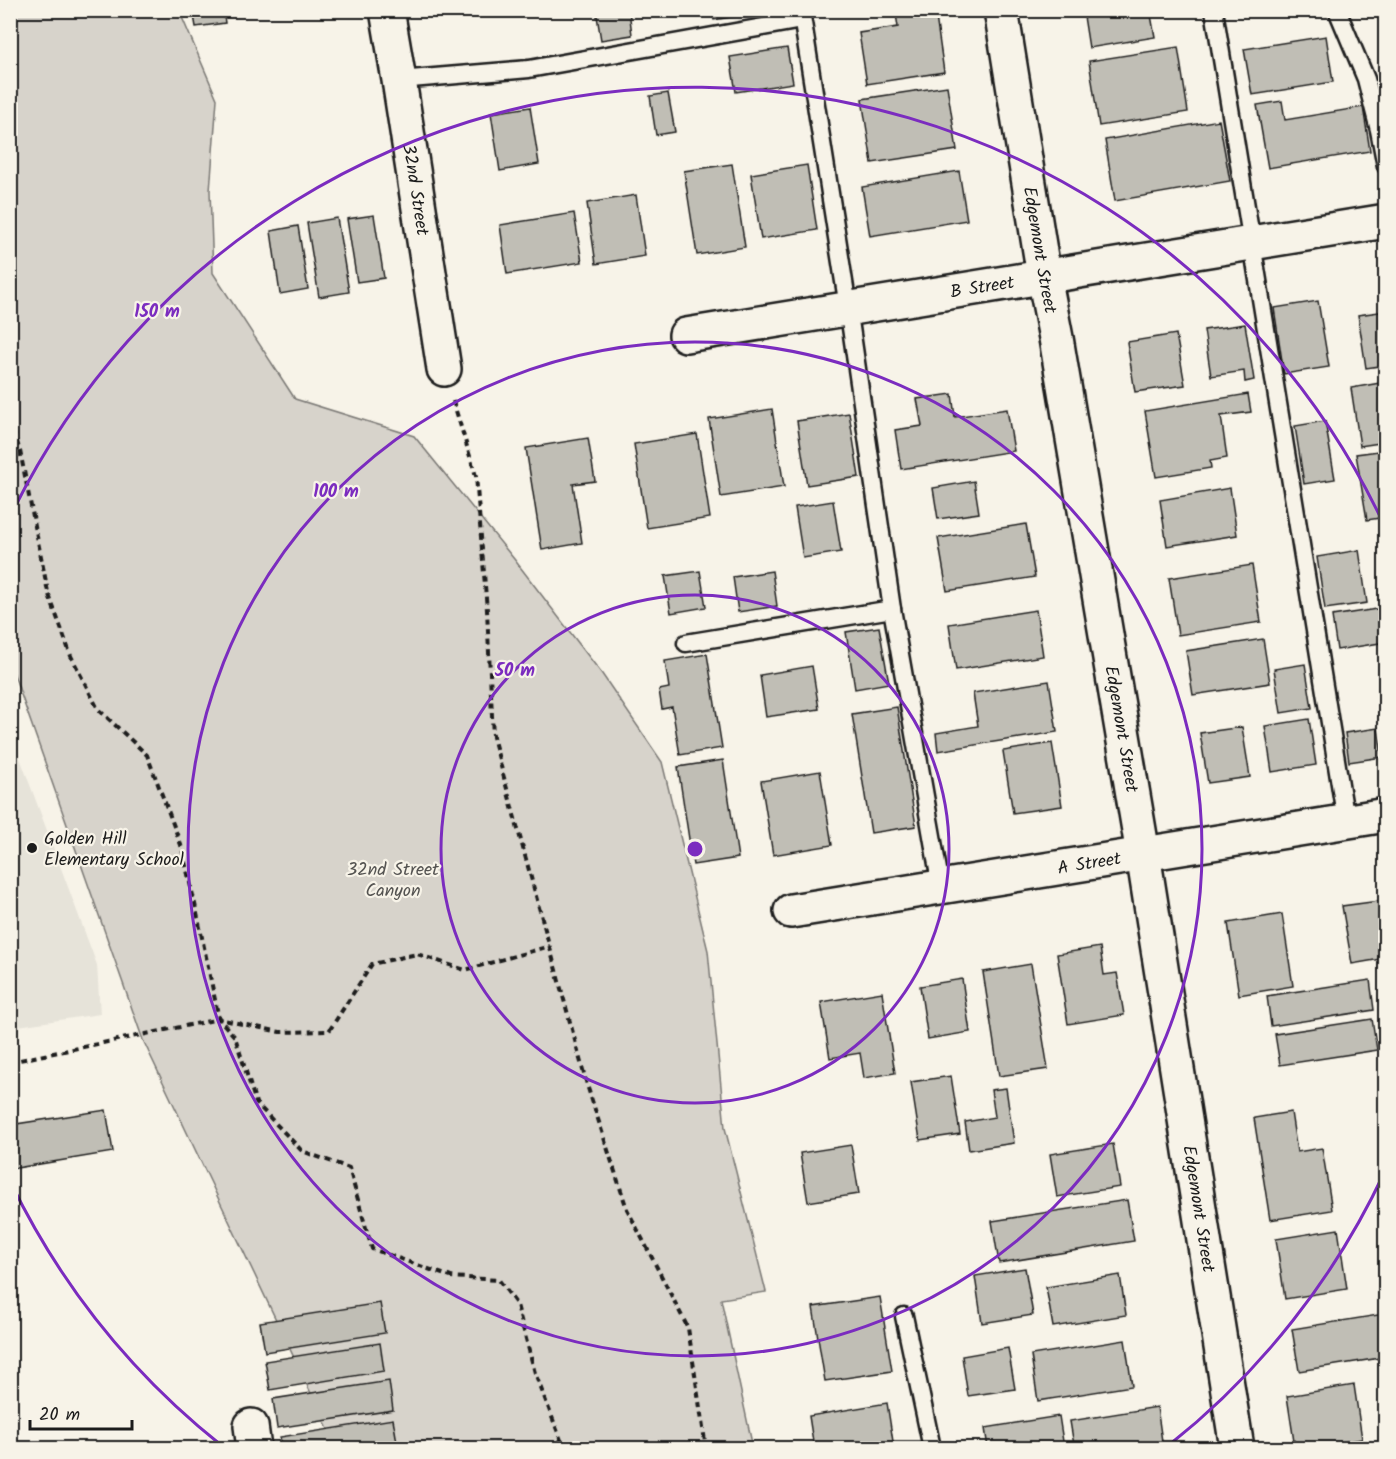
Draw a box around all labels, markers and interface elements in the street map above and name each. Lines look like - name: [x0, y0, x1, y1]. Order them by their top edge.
- street label: 32nd Street: [393, 142, 436, 239]
- street label: Edgemont Street: [1014, 185, 1064, 317]
- street label: B Street: [948, 269, 1017, 308]
- text: 150 m: [134, 298, 180, 327]
- text: 100 m: [313, 478, 359, 507]
- text: 50 m: [494, 657, 535, 686]
- street label: Edgemont Street: [1095, 664, 1146, 796]
- place label: Golden Hill Elementary School: [44, 825, 185, 875]
- centre of rings: [685, 839, 705, 859]
- marker: Golden Hill Elementary School: [25, 841, 39, 855]
- street label: A Street: [1056, 845, 1124, 884]
- park label: 32nd Street Canyon: [347, 856, 440, 906]
- street label: Edgemont Street: [1173, 1143, 1222, 1276]
- scale bar: [30, 1393, 132, 1431]
- text: 20 m: [39, 1401, 80, 1430]

